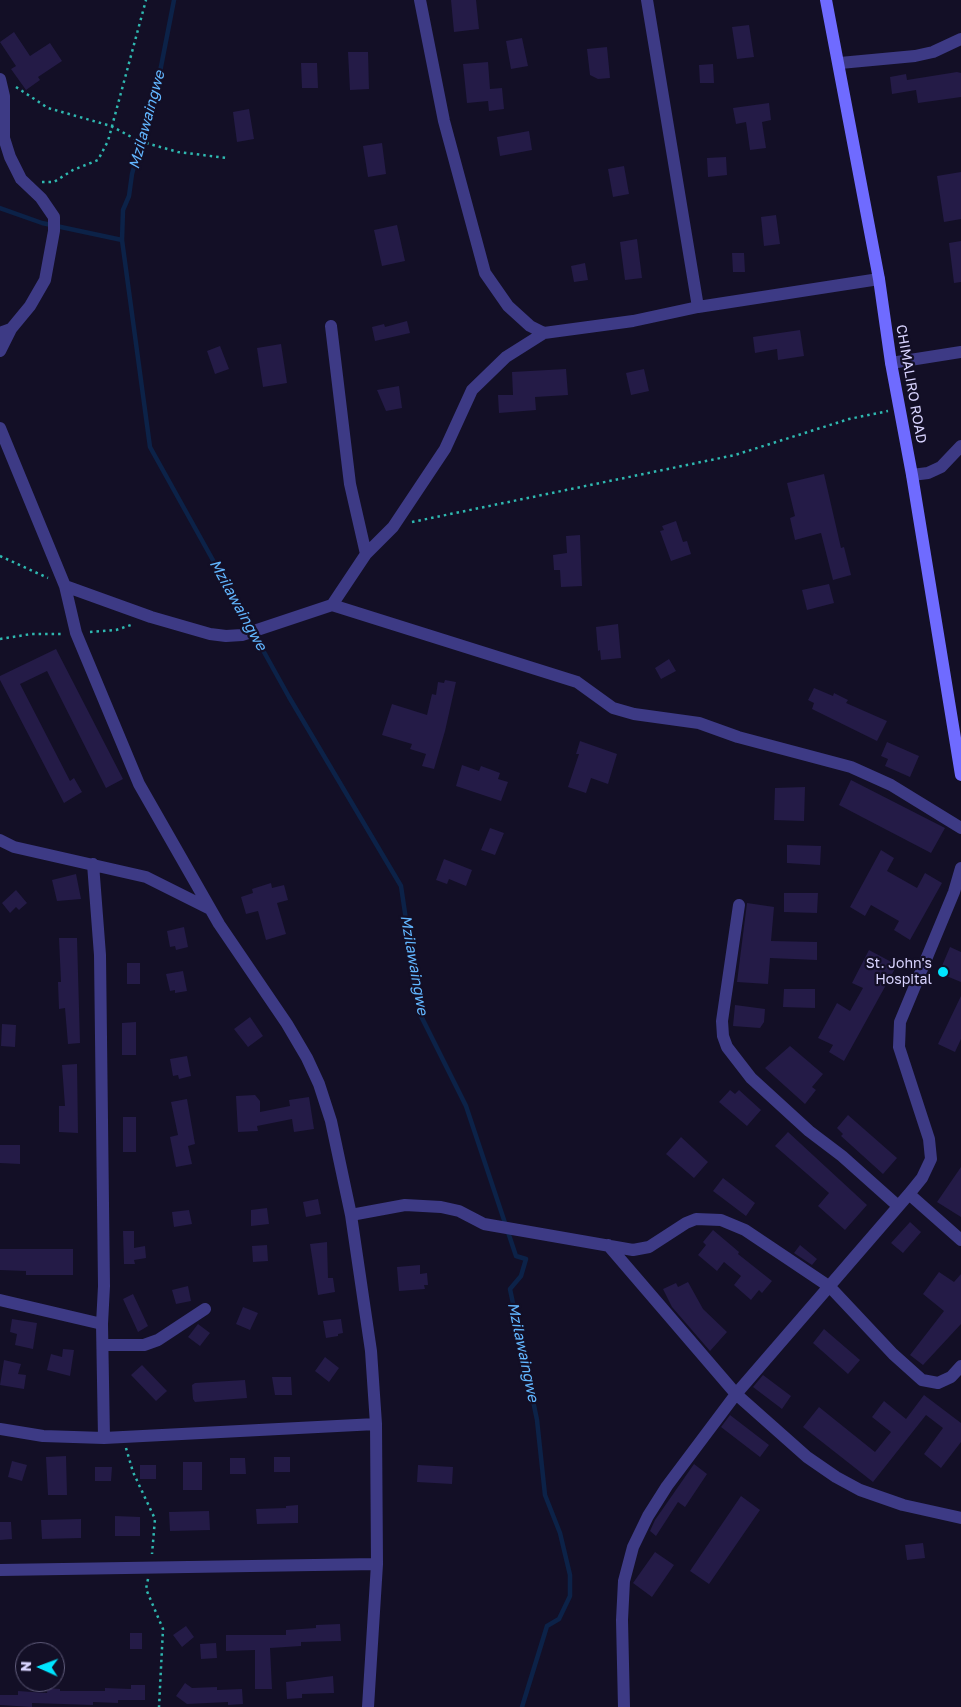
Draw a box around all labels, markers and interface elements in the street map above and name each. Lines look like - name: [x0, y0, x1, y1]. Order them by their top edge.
- water label: Mzilawaingwe: [125, 69, 169, 171]
- street label: CHIMALIRO ROAD: [892, 323, 930, 445]
- water label: Mzilawaingwe: [206, 556, 270, 654]
- water label: Mzilawaingwe: [396, 914, 432, 1016]
- place label: St. John's Hospital: [866, 956, 932, 989]
- marker: St. John's Hospital: [936, 965, 950, 979]
- water label: Mzilawaingwe: [504, 1301, 542, 1403]
- north arrow: [15, 1642, 65, 1692]
- text: N: [17, 1661, 34, 1672]

